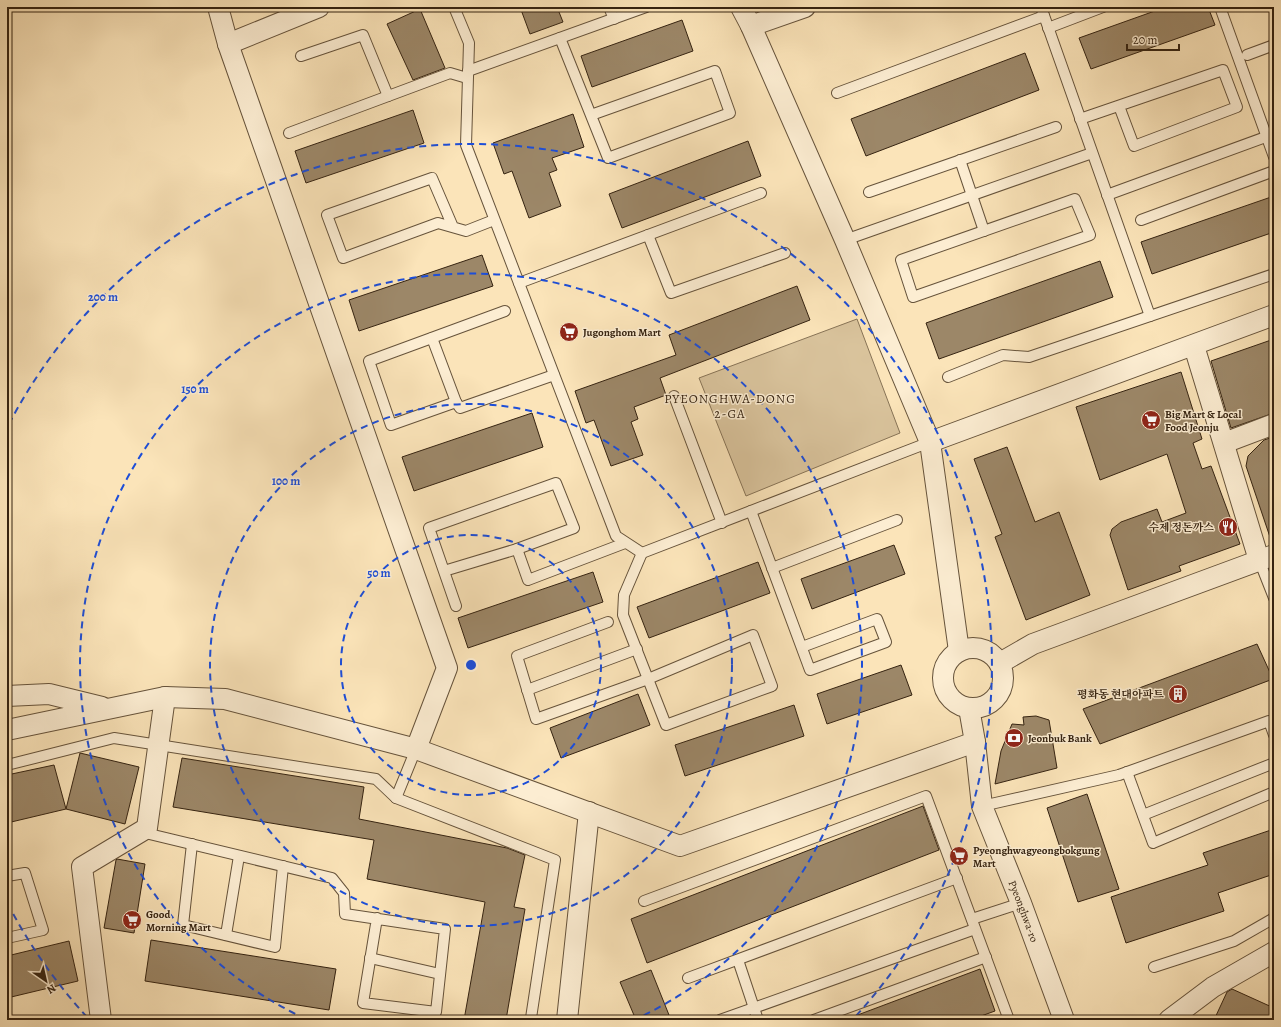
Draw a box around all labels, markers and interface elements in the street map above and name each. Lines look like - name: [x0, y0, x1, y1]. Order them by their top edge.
- scale bar: [1127, 26, 1179, 52]
- text: 20 m: [1133, 32, 1157, 48]
- text: 200 m: [88, 289, 118, 305]
- supermarket icon: Jugonghom Mart: [558, 321, 580, 343]
- place label: Jugonghom Mart: [583, 325, 661, 340]
- text: 150 m: [181, 381, 209, 397]
- district label: PYEONGHWA-DONG 2-GA: [664, 390, 796, 422]
- place label: Big Mart & Local Food Jeonju: [1165, 407, 1241, 435]
- supermarket icon: Big Mart & Local Food Jeonju: [1140, 409, 1162, 431]
- text: 100 m: [272, 473, 300, 489]
- restaurant icon: 수제 정돈까스: [1217, 516, 1239, 538]
- place label: 수제 정돈까스: [1148, 520, 1214, 535]
- text: 50 m: [367, 565, 391, 581]
- centre of rings: [464, 658, 478, 672]
- building icon: 평화동 현대아파트: [1167, 683, 1189, 705]
- place label: 평화동 현대아파트: [1077, 687, 1164, 702]
- bank icon: Jeonbuk Bank: [1003, 727, 1025, 749]
- place label: Jeonbuk Bank: [1028, 731, 1092, 746]
- place label: Pyeonghwagyeongbokgung Mart: [973, 843, 1100, 871]
- supermarket icon: Pyeonghwagyeongbokgung Mart: [948, 845, 970, 867]
- street label: Pyeonghwa-ro: [1005, 878, 1042, 945]
- place label: Good Morning Mart: [146, 907, 211, 935]
- supermarket icon: Good Morning Mart: [121, 909, 143, 931]
- north arrow: [26, 961, 66, 1001]
- text: N: [44, 980, 59, 997]

